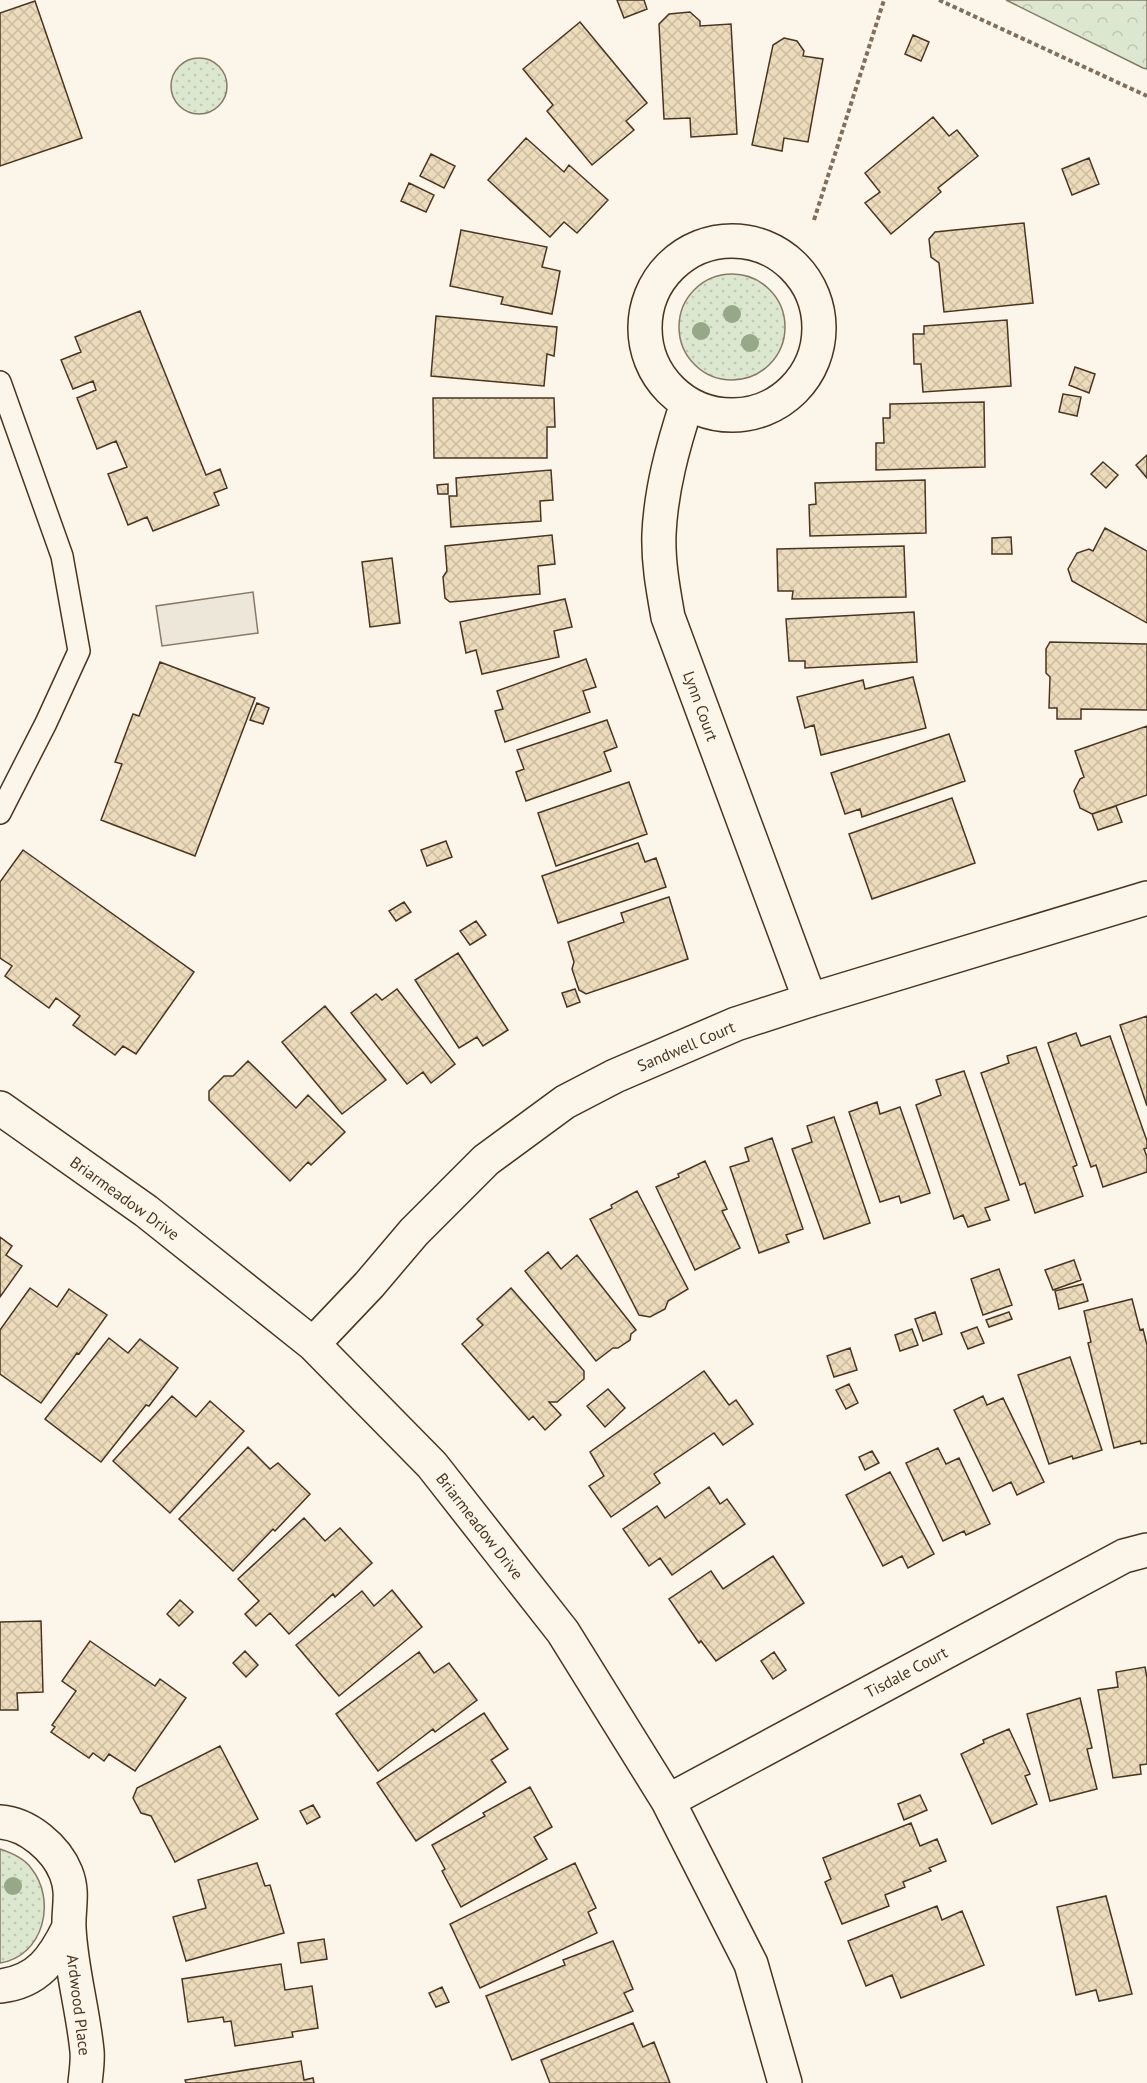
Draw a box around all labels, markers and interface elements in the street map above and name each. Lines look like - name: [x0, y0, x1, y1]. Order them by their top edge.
- street label: Lynn Court: [679, 668, 723, 744]
- street label: Sandwell Court: [634, 1016, 738, 1076]
- street label: Briarmeadow Drive: [67, 1152, 183, 1244]
- street label: Briarmeadow Drive: [432, 1469, 528, 1583]
- street label: Tisdale Court: [861, 1642, 951, 1702]
- street label: Ardwood Place: [63, 1953, 95, 2057]

